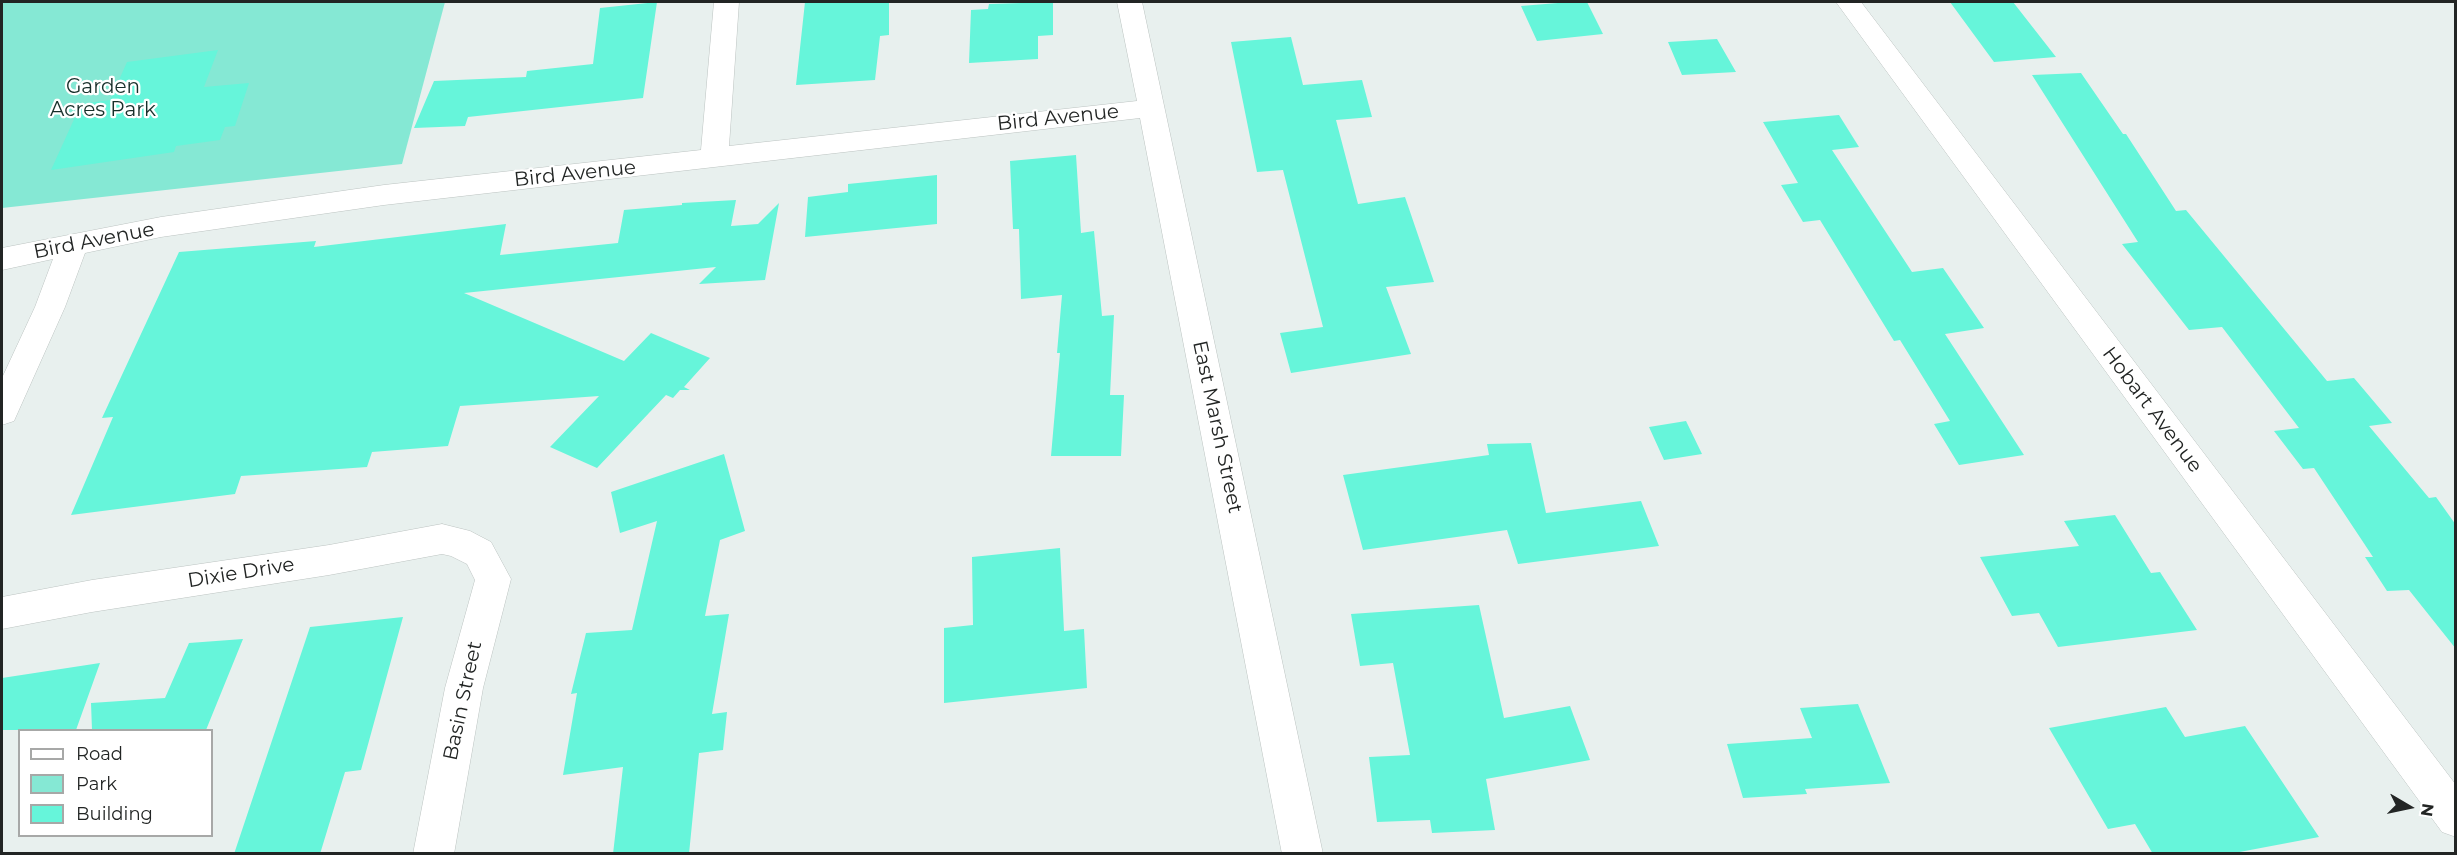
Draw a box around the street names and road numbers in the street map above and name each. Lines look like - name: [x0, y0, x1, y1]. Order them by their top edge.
- street label: Bird Avenue: [996, 100, 1120, 136]
- street label: Bird Avenue: [513, 156, 637, 192]
- street label: Bird Avenue: [32, 218, 156, 264]
- street label: East Marsh Street: [1187, 338, 1247, 516]
- street label: Hobart Avenue: [2097, 342, 2207, 478]
- street label: Dixie Drive: [186, 553, 296, 593]
- street label: Basin Street: [439, 639, 487, 763]

